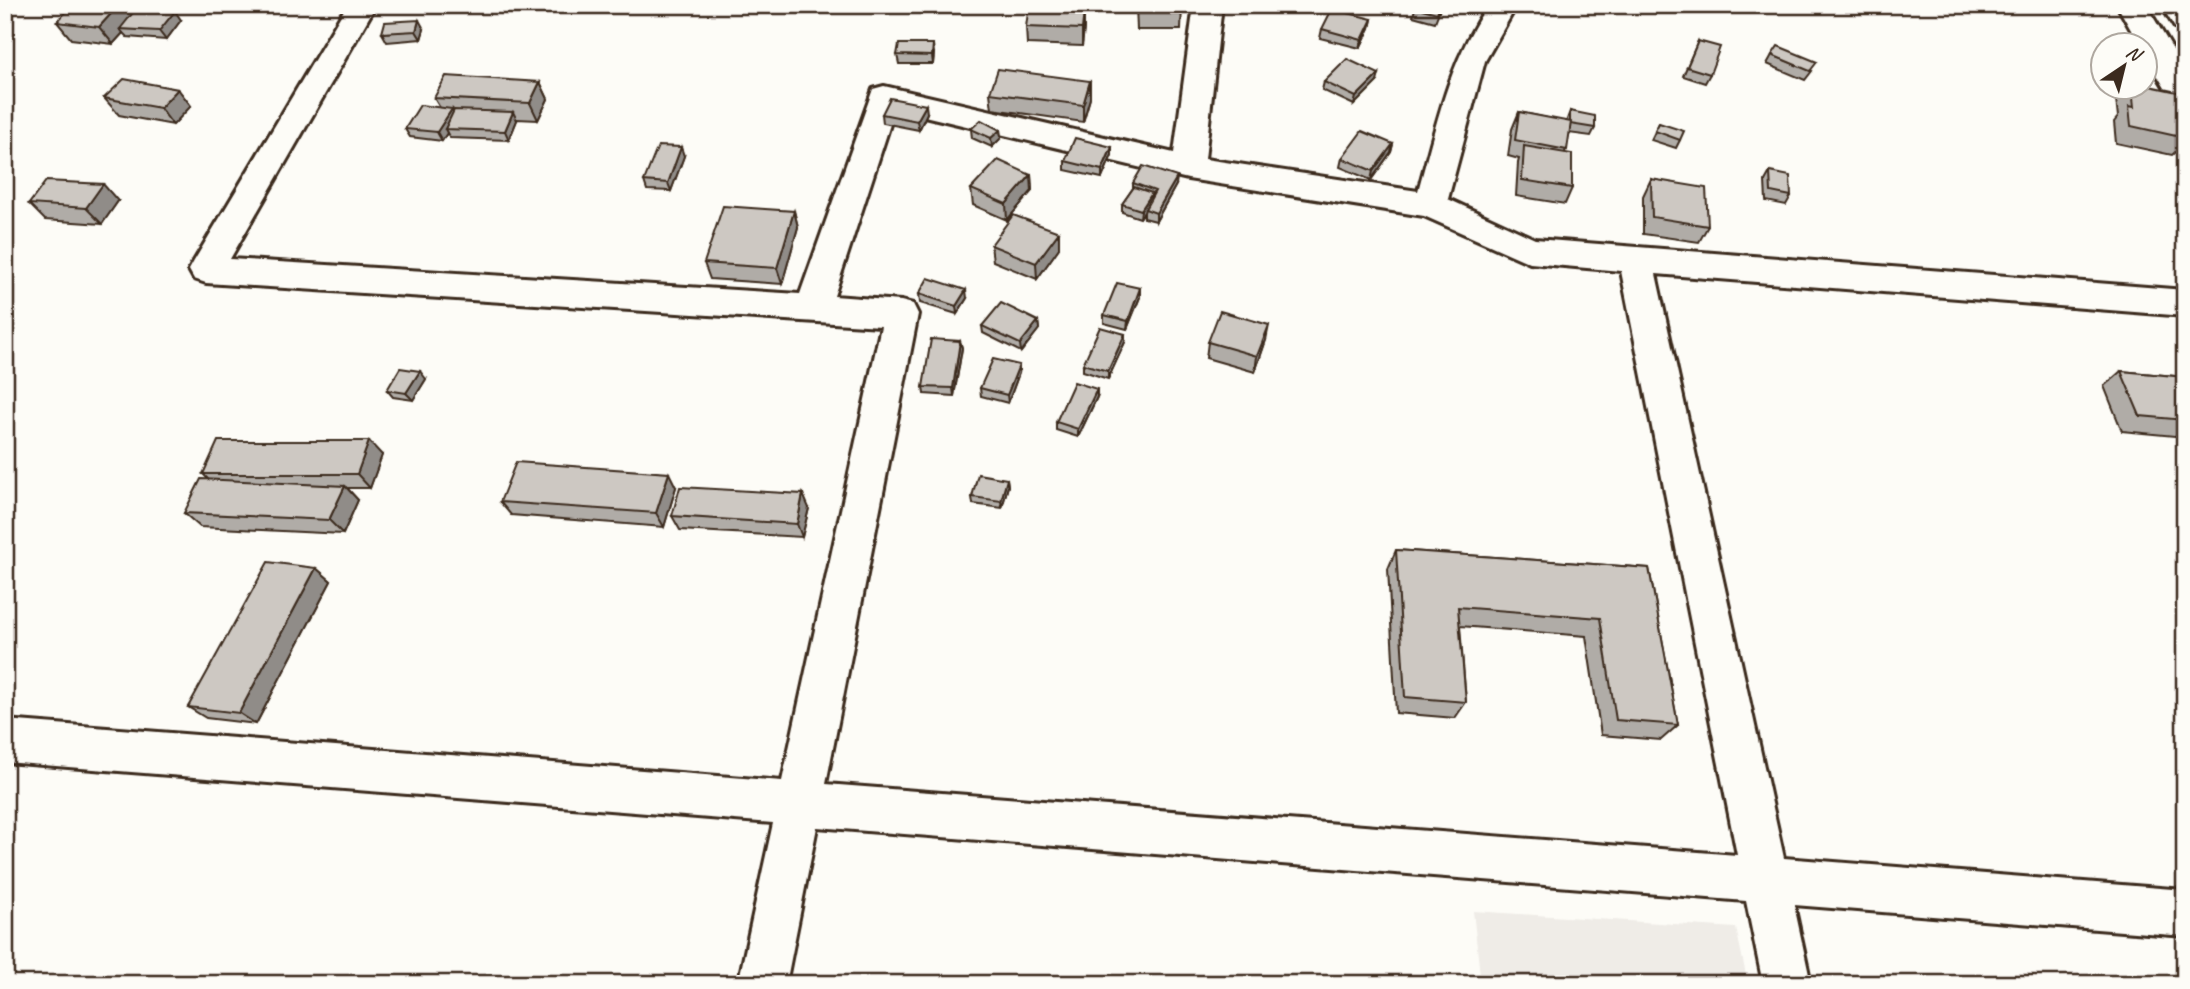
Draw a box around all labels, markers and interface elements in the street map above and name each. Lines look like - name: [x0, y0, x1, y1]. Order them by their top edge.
- north arrow: [2088, 32, 2158, 102]
- text: N: [2121, 40, 2148, 68]

